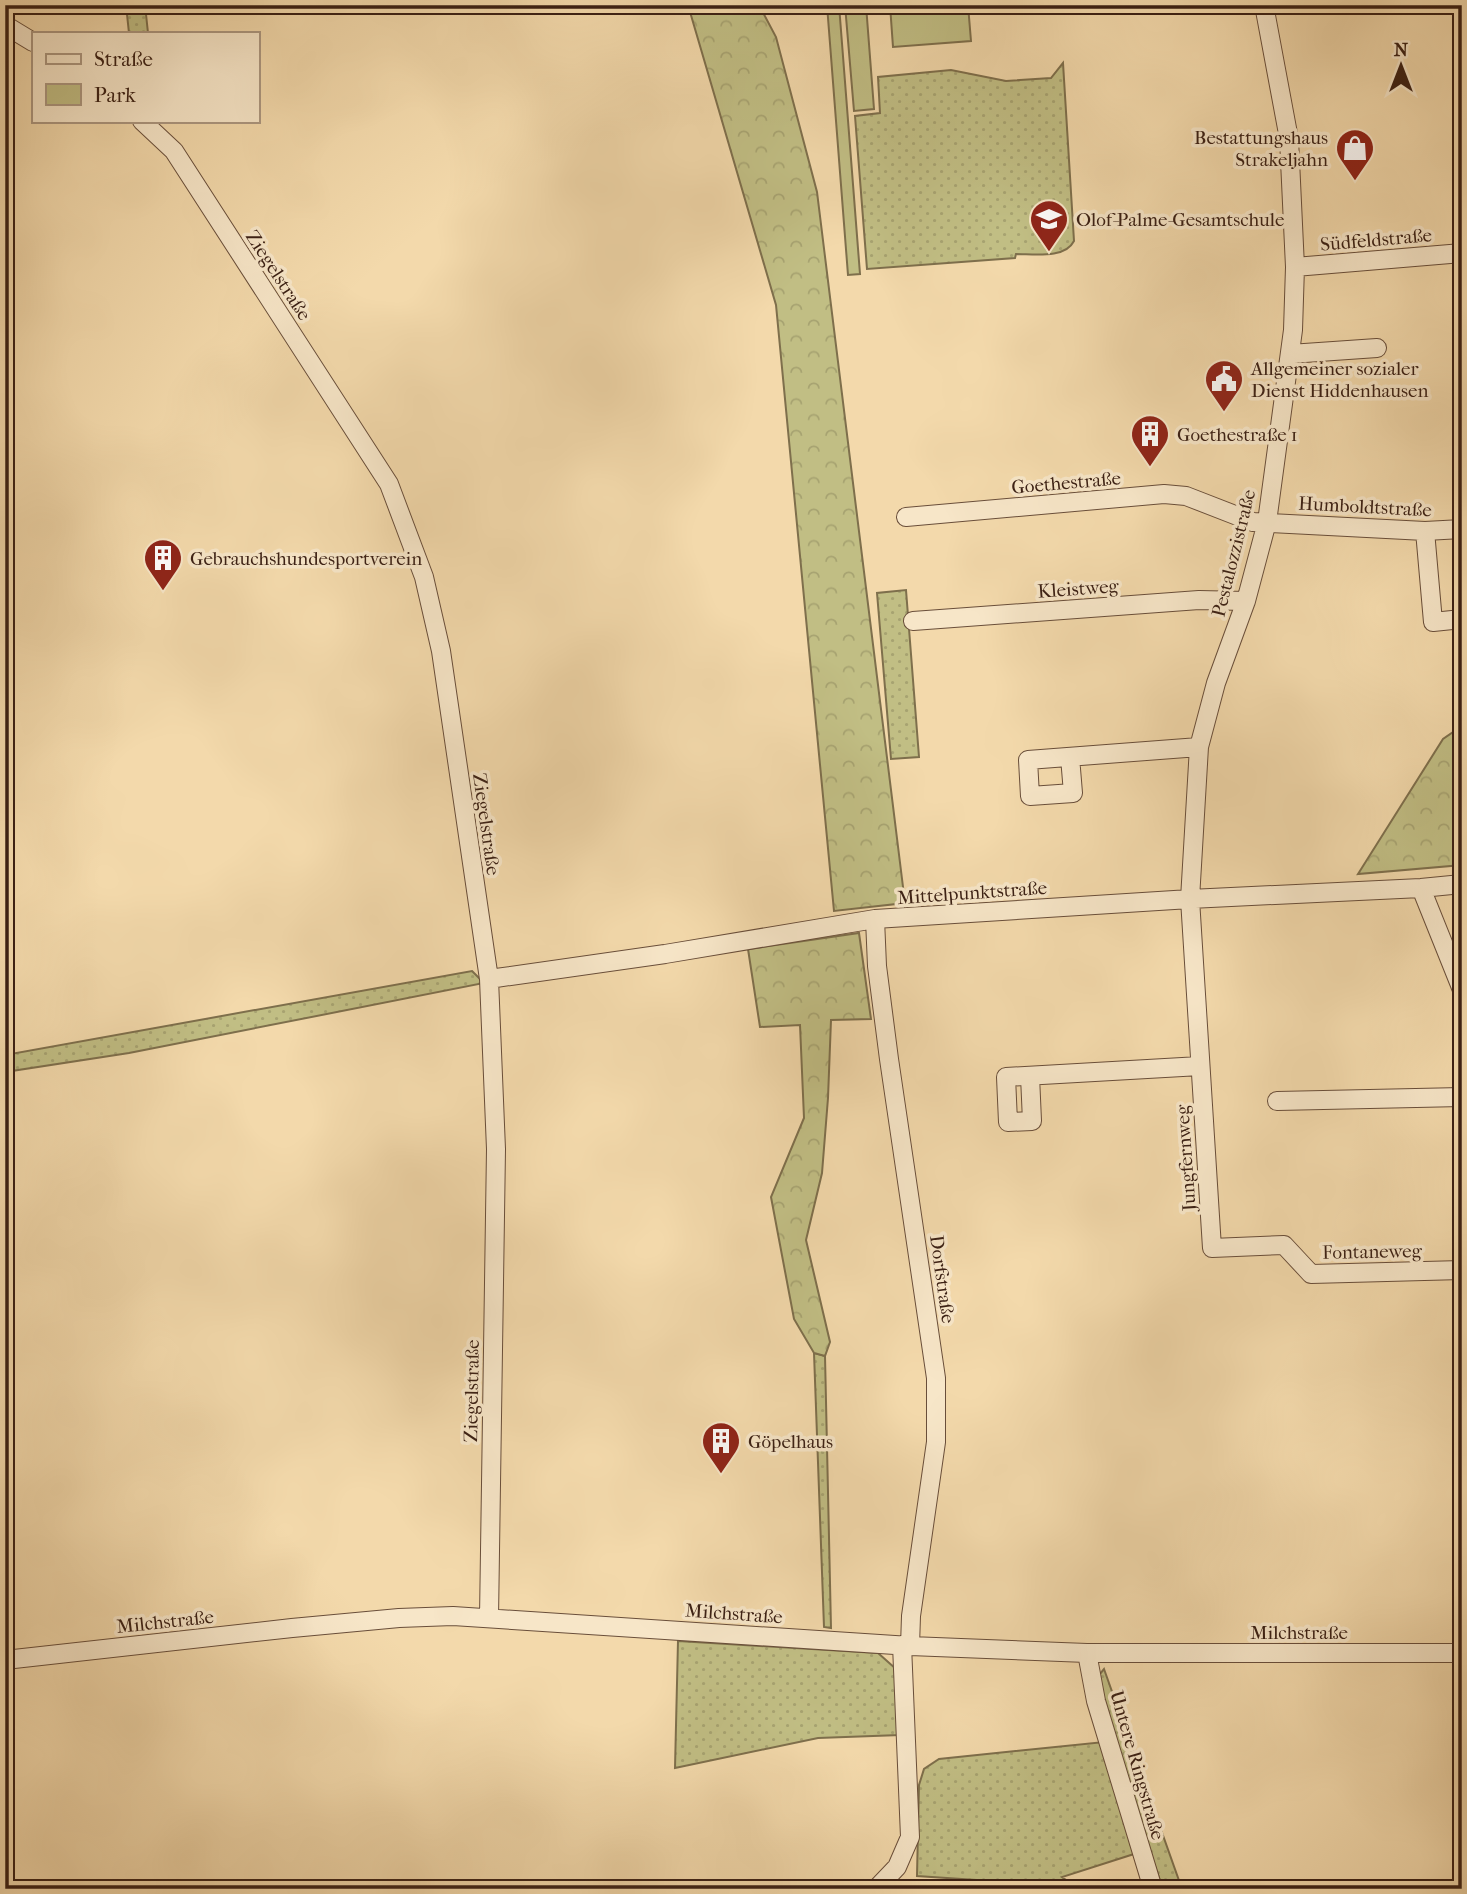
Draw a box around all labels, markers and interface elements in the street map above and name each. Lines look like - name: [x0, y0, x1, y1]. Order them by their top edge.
- legend: [32, 32, 259, 122]
- north arrow: [1366, 32, 1436, 102]
- text: N: [1394, 39, 1409, 61]
- text: Straße: [94, 47, 153, 71]
- text: Park: [94, 83, 136, 107]
- place label: Bestattungshaus Strakeljahn: [1194, 127, 1328, 171]
- shop icon: Bestattungshaus Strakeljahn: [1334, 127, 1376, 182]
- school or university icon: Olof-Palme-Gesamtschule: [1028, 198, 1070, 253]
- place label: Olof-Palme-Gesamtschule: [1076, 209, 1284, 231]
- street label: Südfeldstraße: [1319, 224, 1433, 256]
- street label: Ziegelstraße: [241, 226, 315, 325]
- public building icon: Allgemeiner sozialer Dienst Hiddenhausen: [1203, 358, 1245, 413]
- place label: Allgemeiner sozialer Dienst Hiddenhausen: [1250, 358, 1429, 402]
- building icon: Goethestraße 1: [1129, 413, 1171, 468]
- place label: Goethestraße 1: [1177, 424, 1298, 446]
- street label: Goethestraße: [1010, 467, 1122, 499]
- street label: Pestalozzistraße: [1207, 487, 1260, 619]
- street label: Humboldtstraße: [1298, 493, 1432, 521]
- building icon: Gebrauchshundesportverein: [142, 537, 184, 592]
- place label: Gebrauchshundesportverein: [190, 548, 422, 570]
- street label: Kleistweg: [1037, 575, 1120, 603]
- street label: Ziegelstraße: [468, 772, 504, 877]
- street label: Mittelpunktstraße: [896, 877, 1048, 909]
- street label: Jungfernweg: [1171, 1103, 1201, 1214]
- street label: Dorfstraße: [925, 1234, 959, 1325]
- street label: Fontaneweg: [1322, 1240, 1423, 1264]
- street label: Ziegelstraße: [460, 1339, 484, 1443]
- building icon: Göpelhaus: [700, 1420, 742, 1475]
- place label: Göpelhaus: [748, 1431, 833, 1453]
- street label: Milchstraße: [684, 1600, 783, 1628]
- street label: Milchstraße: [115, 1606, 215, 1638]
- street label: Milchstraße: [1250, 1622, 1348, 1644]
- street label: Untere Ringstraße: [1105, 1688, 1169, 1842]

